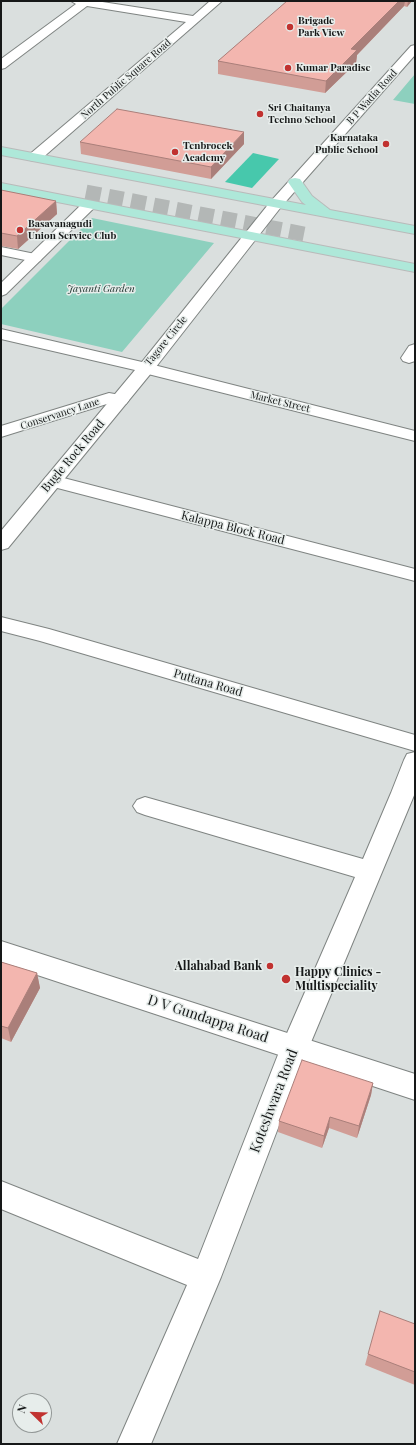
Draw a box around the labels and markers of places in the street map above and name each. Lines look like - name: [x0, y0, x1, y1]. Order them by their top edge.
- place label: Brigade Park View: [298, 15, 344, 38]
- marker: Brigade Park View: [285, 22, 295, 32]
- place label: Kumar Paradise: [296, 62, 370, 74]
- marker: Kumar Paradise: [283, 63, 293, 73]
- place label: Sri Chaitanya Techno School: [268, 102, 336, 126]
- marker: Sri Chaitanya Techno School: [255, 109, 265, 119]
- place label: Karnataka Public School: [315, 132, 378, 156]
- marker: Karnataka Public School: [381, 139, 391, 149]
- place label: Tenbroeck Academy: [183, 140, 232, 164]
- marker: Tenbroeck Academy: [170, 147, 180, 157]
- place label: Basavanagudi Union Service Club: [28, 218, 116, 242]
- marker: Basavanagudi Union Service Club: [15, 225, 25, 235]
- place label: Allahabad Bank: [175, 959, 262, 973]
- marker: Allahabad Bank: [265, 961, 275, 971]
- place label: Happy Clinics - Multispeciality: [295, 965, 381, 993]
- marker: Happy Clinics - Multispeciality: [280, 973, 292, 985]

